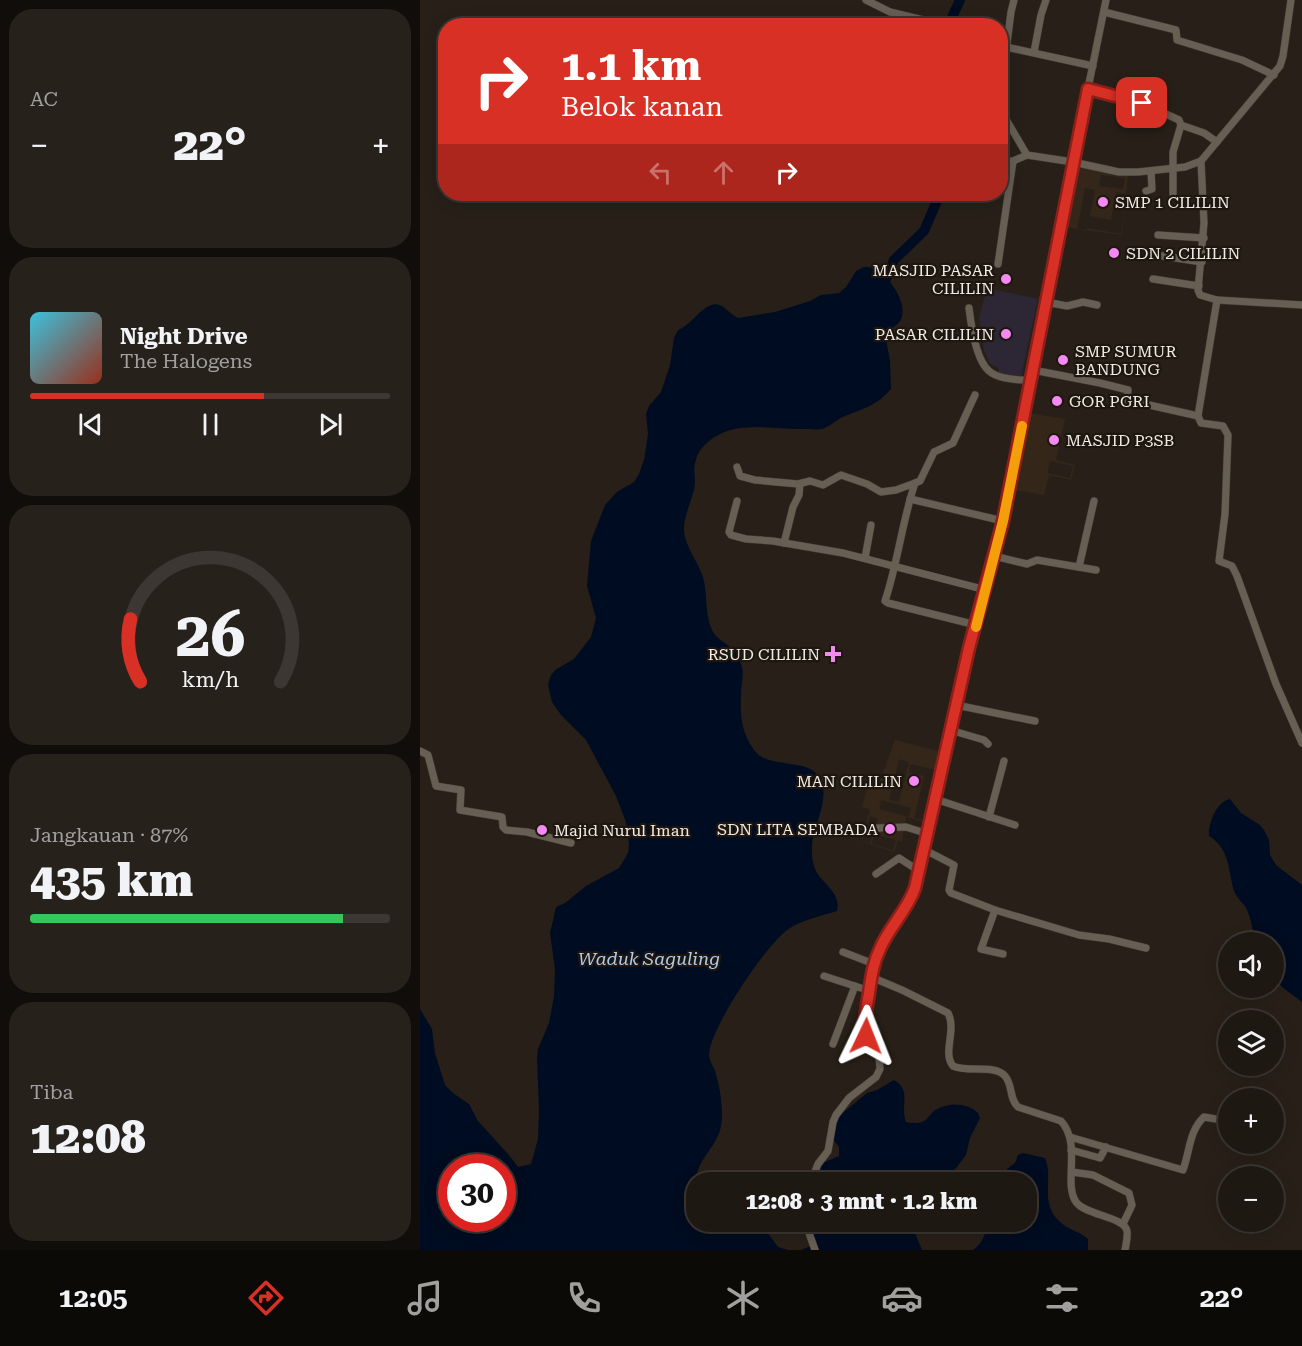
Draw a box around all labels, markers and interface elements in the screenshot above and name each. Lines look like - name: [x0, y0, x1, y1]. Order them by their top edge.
- text: 1.1 km: [561, 41, 701, 90]
- icon: right: [462, 42, 540, 120]
- pin: [1116, 77, 1167, 128]
- icon: arrive: [1125, 86, 1158, 119]
- text: AC: [30, 87, 58, 111]
- text: Belok kanan: [561, 91, 723, 123]
- text: 22°: [174, 118, 247, 171]
- text: −: [30, 126, 48, 165]
- text: +: [372, 126, 390, 165]
- icon: left: [644, 156, 677, 189]
- icon: ahead: [707, 156, 740, 189]
- icon: right: [770, 156, 803, 189]
- place label: SMP 1 CILILIN: [1115, 193, 1230, 212]
- marker: SMP 1 CILILIN: [1096, 195, 1110, 209]
- place label: SDN 2 CILILIN: [1126, 244, 1240, 263]
- marker: SDN 2 CILILIN: [1107, 246, 1121, 260]
- place label: MASJID PASAR CILILIN: [873, 261, 994, 298]
- marker: MASJID PASAR CILILIN: [999, 272, 1013, 286]
- text: Night Drive: [120, 324, 248, 349]
- place label: PASAR CILILIN: [875, 325, 994, 344]
- marker: PASAR CILILIN: [999, 327, 1013, 341]
- place label: SMP SUMUR BANDUNG: [1075, 342, 1177, 379]
- text: The Halogens: [120, 349, 252, 373]
- marker: SMP SUMUR BANDUNG: [1056, 353, 1070, 367]
- place label: GOR PGRI: [1069, 392, 1149, 411]
- marker: GOR PGRI: [1050, 394, 1064, 408]
- icon: previous: [74, 408, 107, 441]
- icon: pause: [194, 408, 227, 441]
- icon: next: [314, 408, 347, 441]
- place label: MASJID P3SB: [1066, 431, 1174, 450]
- marker: MASJID P3SB: [1047, 433, 1061, 447]
- text: 26: [175, 598, 245, 671]
- place label: RSUD CILILIN: [708, 645, 820, 664]
- marker: RSUD CILILIN: [824, 645, 842, 663]
- text: km/h: [181, 667, 239, 692]
- place label: MAN CILILIN: [797, 772, 902, 791]
- marker: MAN CILILIN: [907, 774, 921, 788]
- place label: SDN LITA SEMBADA: [717, 820, 879, 839]
- place label: Majid Nurul Iman: [554, 821, 690, 840]
- marker: SDN LITA SEMBADA: [883, 822, 897, 836]
- text: Jangkauan · 87%: [30, 823, 188, 847]
- marker: Majid Nurul Iman: [535, 823, 549, 837]
- text: 435 km: [30, 854, 193, 907]
- map controls: [1218, 932, 1284, 1232]
- button: sound: [1218, 932, 1284, 998]
- water label: Waduk Saguling: [578, 948, 720, 969]
- position arrow: [834, 1004, 898, 1068]
- button: layers: [1218, 1010, 1284, 1076]
- text: Tiba: [30, 1080, 73, 1104]
- button: +: [1218, 1088, 1284, 1154]
- text: 12:08: [30, 1111, 146, 1164]
- speed limit sign: 30: [438, 1154, 516, 1232]
- button: −: [1218, 1166, 1284, 1232]
- text: 12:08 · 3 mnt · 1.2 km: [746, 1189, 977, 1214]
- icon: directions: [245, 1277, 287, 1319]
- icon: music: [404, 1277, 446, 1319]
- icon: phone: [563, 1277, 605, 1319]
- icon: climate: [722, 1277, 764, 1319]
- icon: car: [881, 1277, 923, 1319]
- icon: filters: [1041, 1277, 1083, 1319]
- text: 12:05: [59, 1282, 128, 1314]
- text: 22°: [1200, 1282, 1243, 1314]

